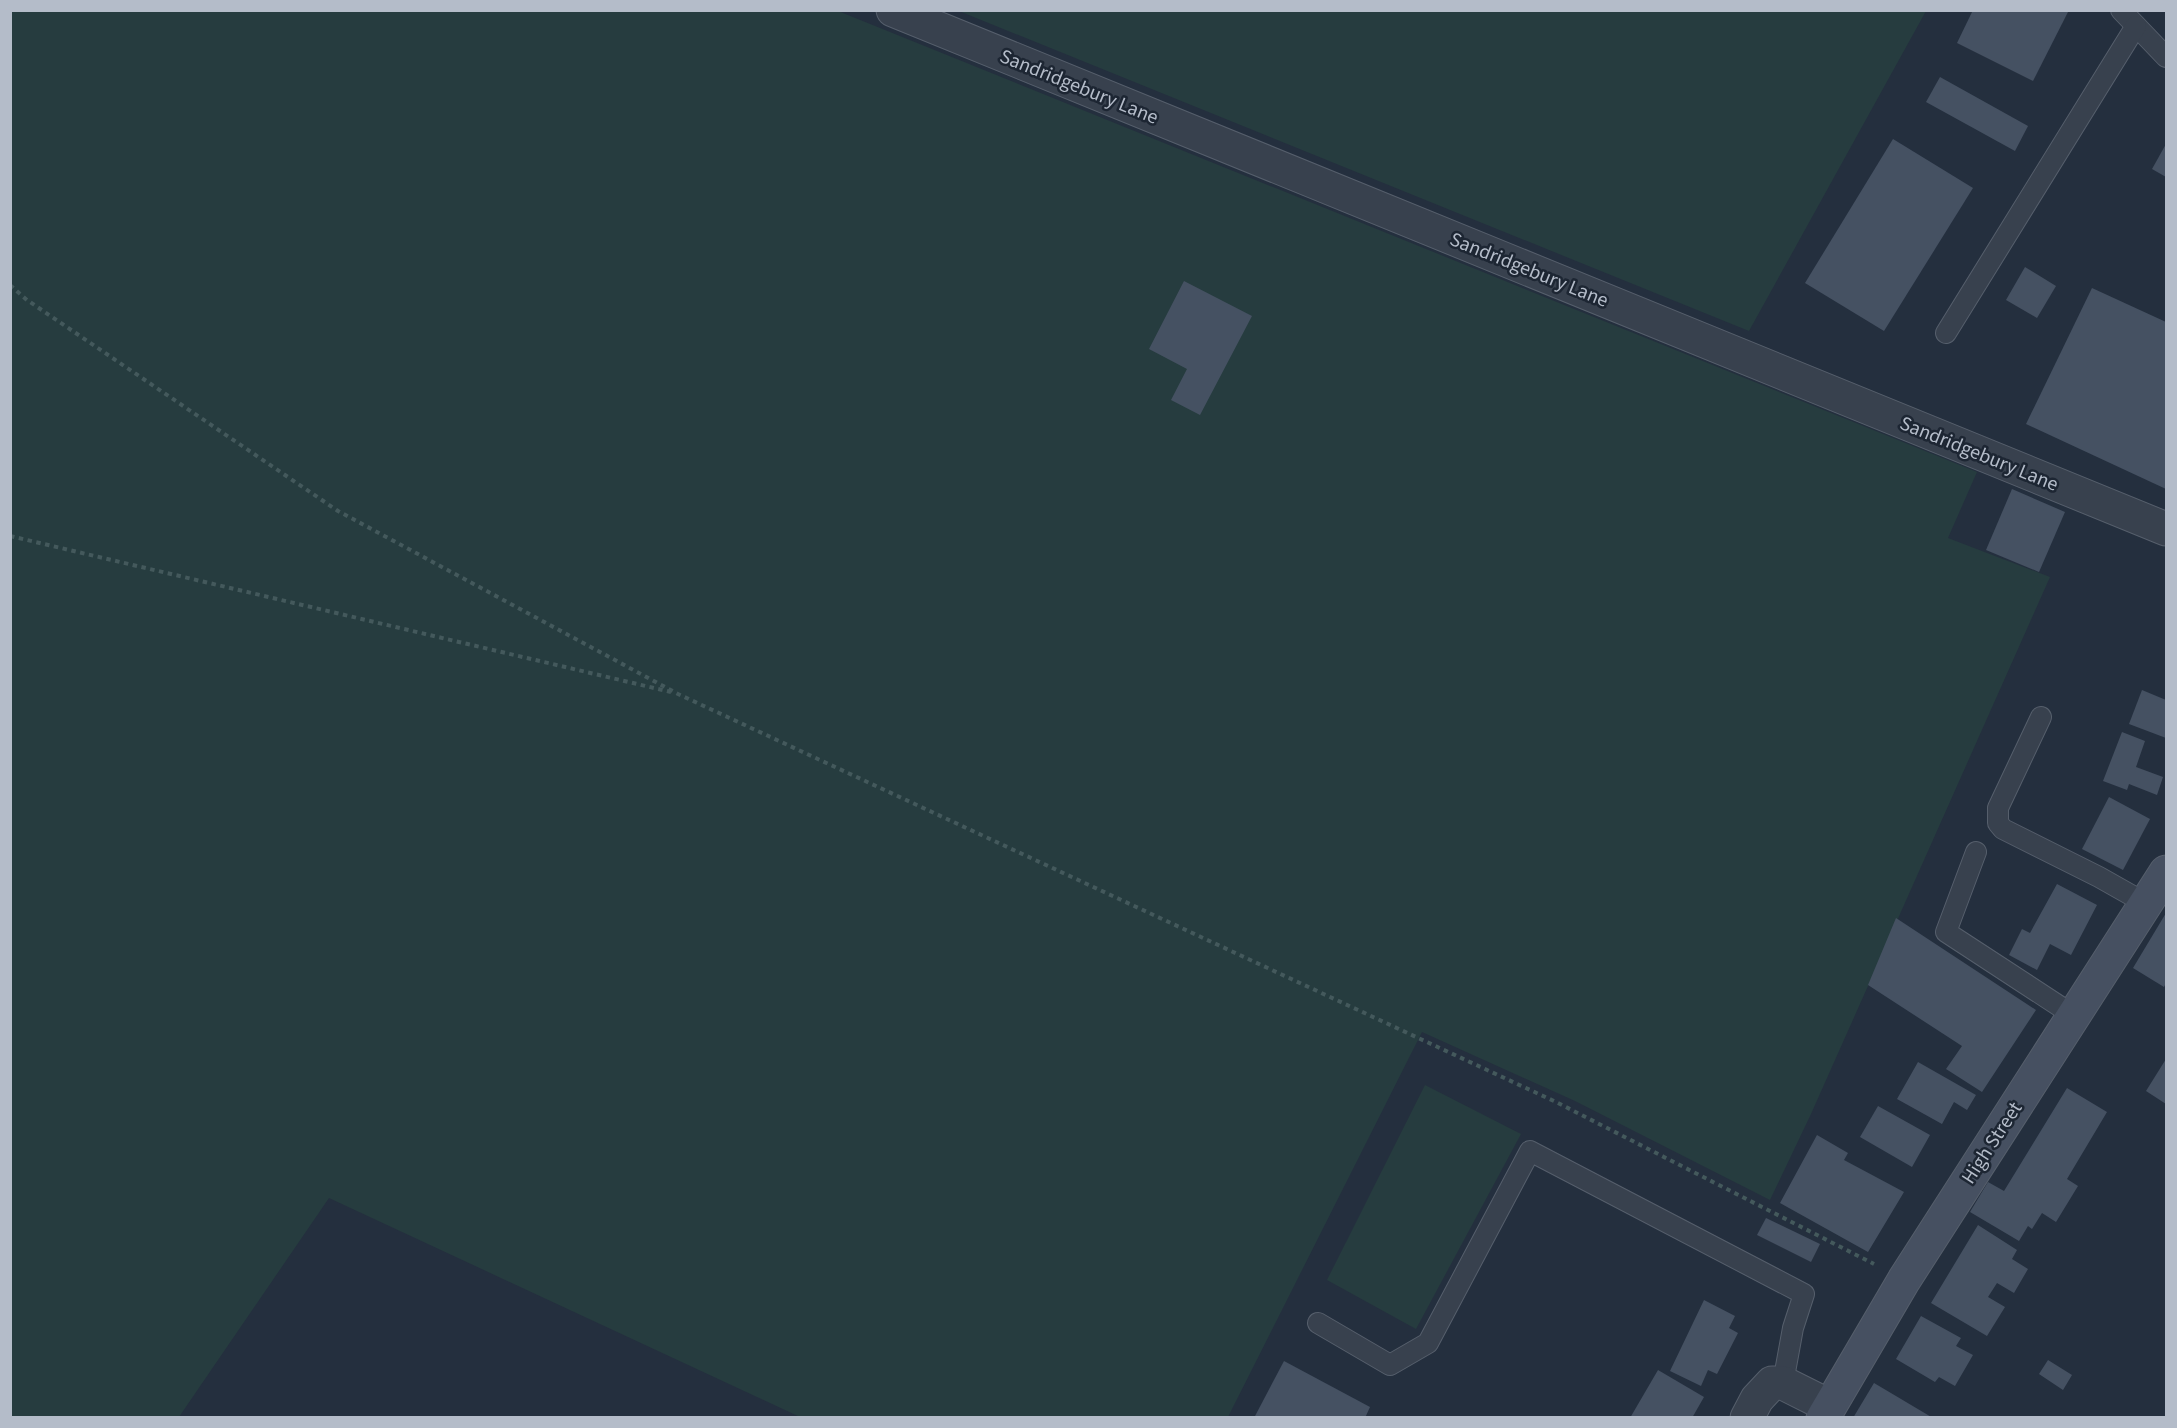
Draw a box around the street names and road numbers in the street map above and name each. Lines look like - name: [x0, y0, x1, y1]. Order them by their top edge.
- street label: Sandridgebury Lane: [995, 42, 1163, 132]
- street label: Sandridgebury Lane: [1445, 225, 1613, 315]
- street label: Sandridgebury Lane: [1895, 409, 2063, 499]
- street label: High Street: [1955, 1096, 2029, 1190]

